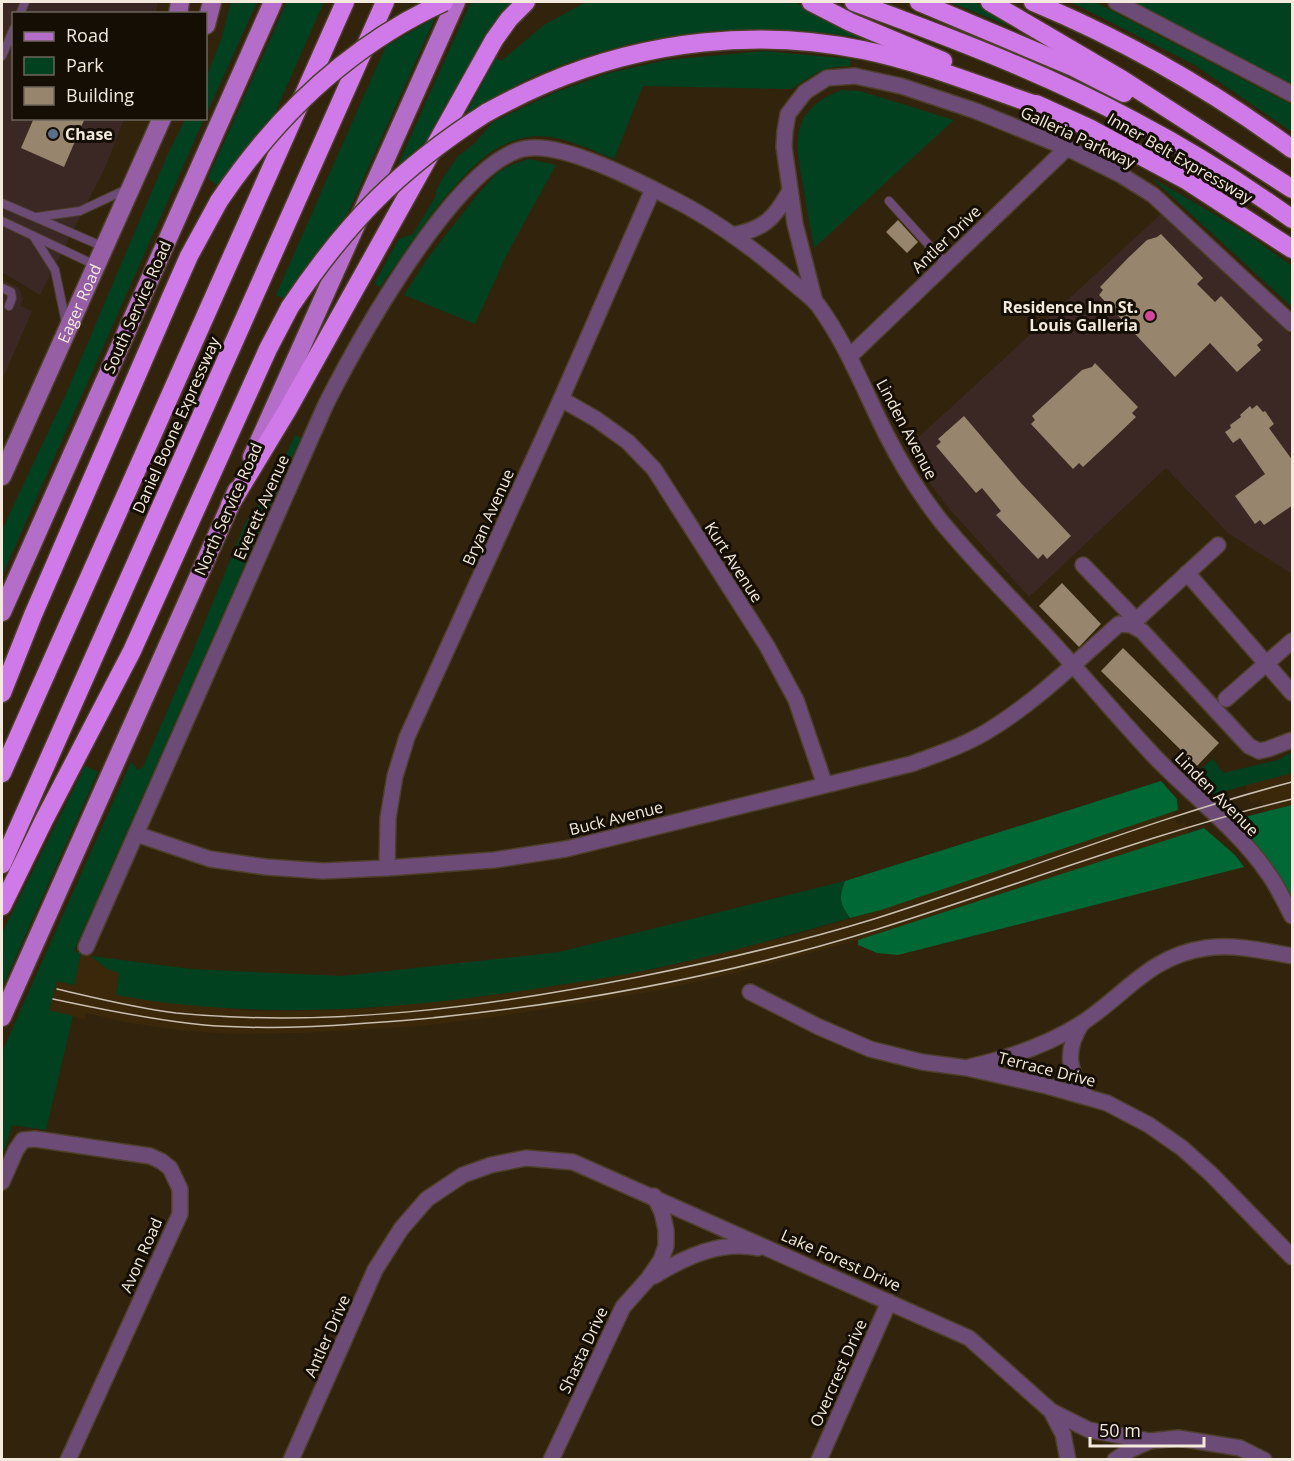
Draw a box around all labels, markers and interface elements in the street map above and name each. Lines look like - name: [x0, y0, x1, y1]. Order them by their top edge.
- legend: [12, 12, 207, 120]
- text: Road: [66, 23, 109, 47]
- text: Park: [66, 53, 104, 77]
- text: Building: [66, 83, 134, 107]
- street label: Galleria Parkway: [1017, 101, 1140, 174]
- street label: Inner Belt Expressway: [1103, 107, 1257, 209]
- place label: Chase: [65, 123, 113, 145]
- marker: Chase: [46, 127, 60, 141]
- street label: Antler Drive: [907, 200, 985, 278]
- street label: South Service Road: [98, 237, 176, 377]
- street label: Eager Road: [52, 260, 106, 346]
- place label: Residence Inn St. Louis Galleria: [1002, 296, 1138, 336]
- marker: Residence Inn St. Louis Galleria: [1143, 309, 1157, 323]
- street label: Daniel Boone Expressway: [127, 332, 225, 517]
- street label: Linden Avenue: [871, 375, 943, 483]
- street label: North Service Road: [189, 439, 267, 579]
- street label: Everett Avenue: [228, 451, 294, 563]
- street label: Bryan Avenue: [457, 465, 519, 569]
- street label: Kurt Avenue: [700, 518, 768, 606]
- street label: Linden Avenue: [1170, 747, 1264, 841]
- street label: Buck Avenue: [567, 796, 665, 840]
- street label: Terrace Drive: [996, 1046, 1098, 1092]
- street label: Avon Road: [115, 1214, 167, 1296]
- street label: Lake Forest Drive: [778, 1224, 904, 1296]
- street label: Antler Drive: [299, 1291, 355, 1381]
- street label: Shasta Drive: [553, 1303, 613, 1397]
- street label: Overcrest Drive: [804, 1316, 872, 1430]
- scale bar: [1090, 1410, 1204, 1448]
- text: 50 m: [1099, 1418, 1141, 1442]

